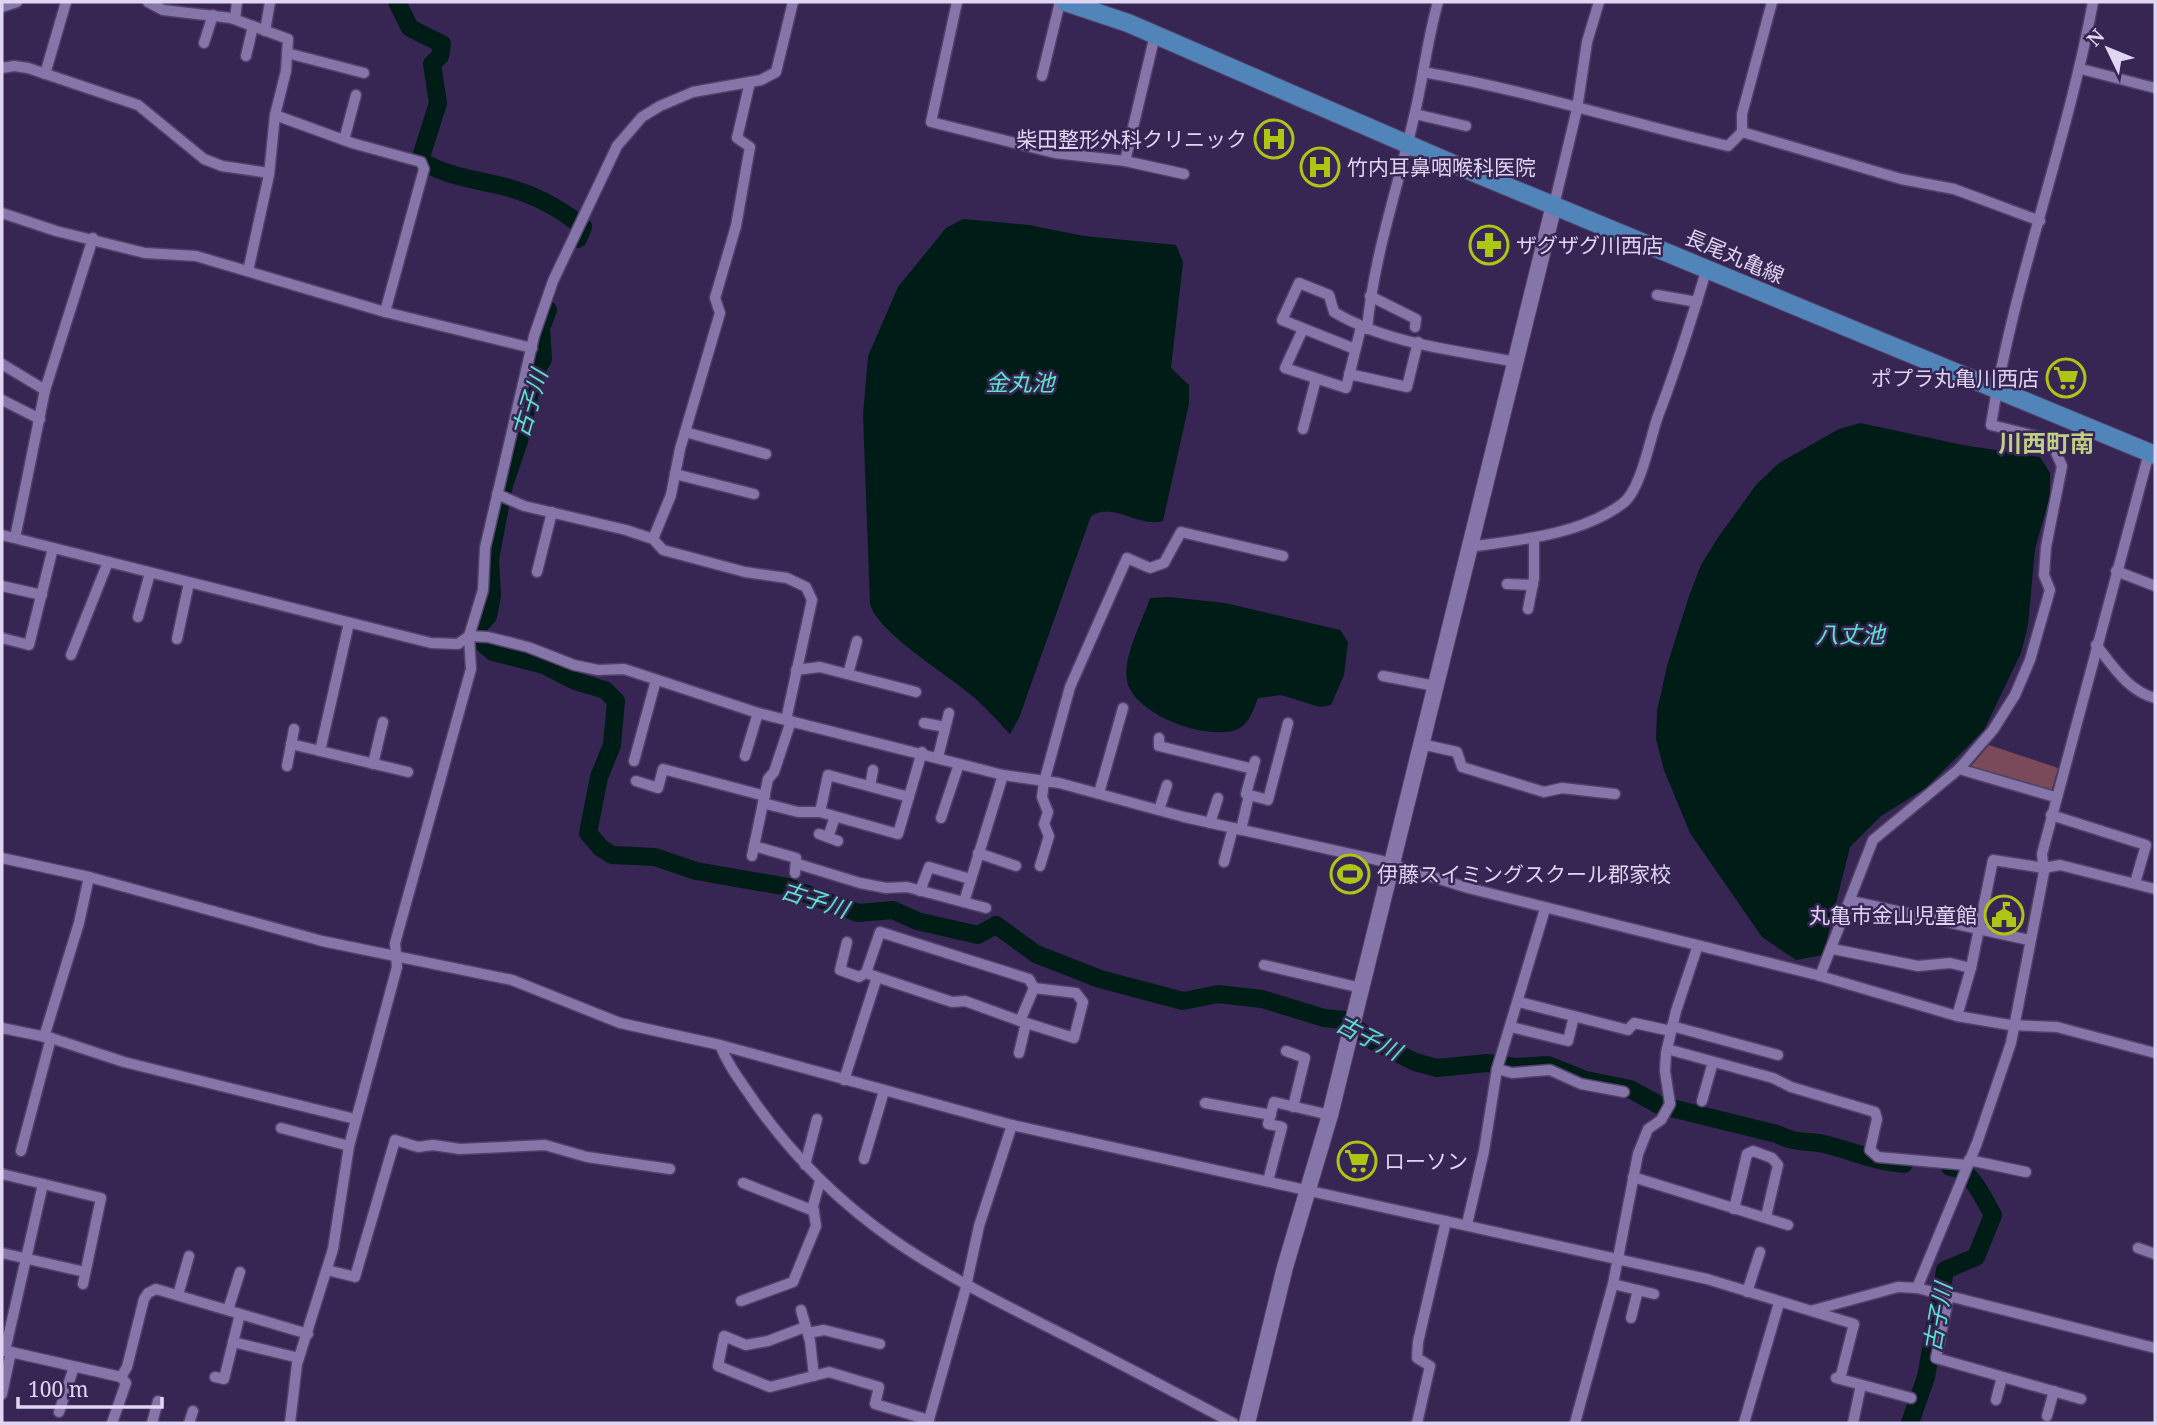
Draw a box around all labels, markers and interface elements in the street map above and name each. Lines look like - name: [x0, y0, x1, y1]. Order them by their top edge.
- north arrow: [2073, 14, 2143, 84]
- text: N: [2081, 23, 2110, 52]
- hospital icon: 柴田整形外科クリニック: [1253, 118, 1295, 160]
- place label: 柴田整形外科クリニック: [1016, 125, 1247, 153]
- hospital icon: 竹内耳鼻咽喉科医院: [1299, 146, 1341, 188]
- place label: 竹内耳鼻咽喉科医院: [1347, 153, 1536, 181]
- street label: 長尾丸亀線: [1681, 223, 1789, 289]
- pharmacy icon: ザグザグ川西店: [1468, 224, 1510, 266]
- place label: ザグザグ川西店: [1516, 231, 1663, 259]
- supermarket icon: ポプラ丸亀川西店: [2045, 357, 2087, 399]
- water label: 古子川: [504, 362, 555, 441]
- place label: ポプラ丸亀川西店: [1871, 364, 2039, 392]
- water label: 金丸池: [986, 366, 1057, 398]
- district label: 川西町南: [1998, 426, 2094, 459]
- water label: 八丈池: [1816, 618, 1887, 650]
- sports icon: 伊藤スイミングスクール郡家校: [1329, 853, 1371, 895]
- place label: 伊藤スイミングスクール郡家校: [1377, 860, 1671, 888]
- water label: 古子川: [777, 873, 856, 926]
- public building icon: 丸亀市金山児童館: [1983, 894, 2025, 936]
- place label: 丸亀市金山児童館: [1809, 901, 1977, 929]
- water label: 古子川: [1331, 1007, 1410, 1068]
- supermarket icon: ローソン: [1336, 1140, 1378, 1182]
- place label: ローソン: [1384, 1147, 1468, 1175]
- water label: 古子川: [1915, 1277, 1959, 1354]
- scale bar: [18, 1366, 161, 1410]
- text: 100 m: [28, 1375, 89, 1403]

